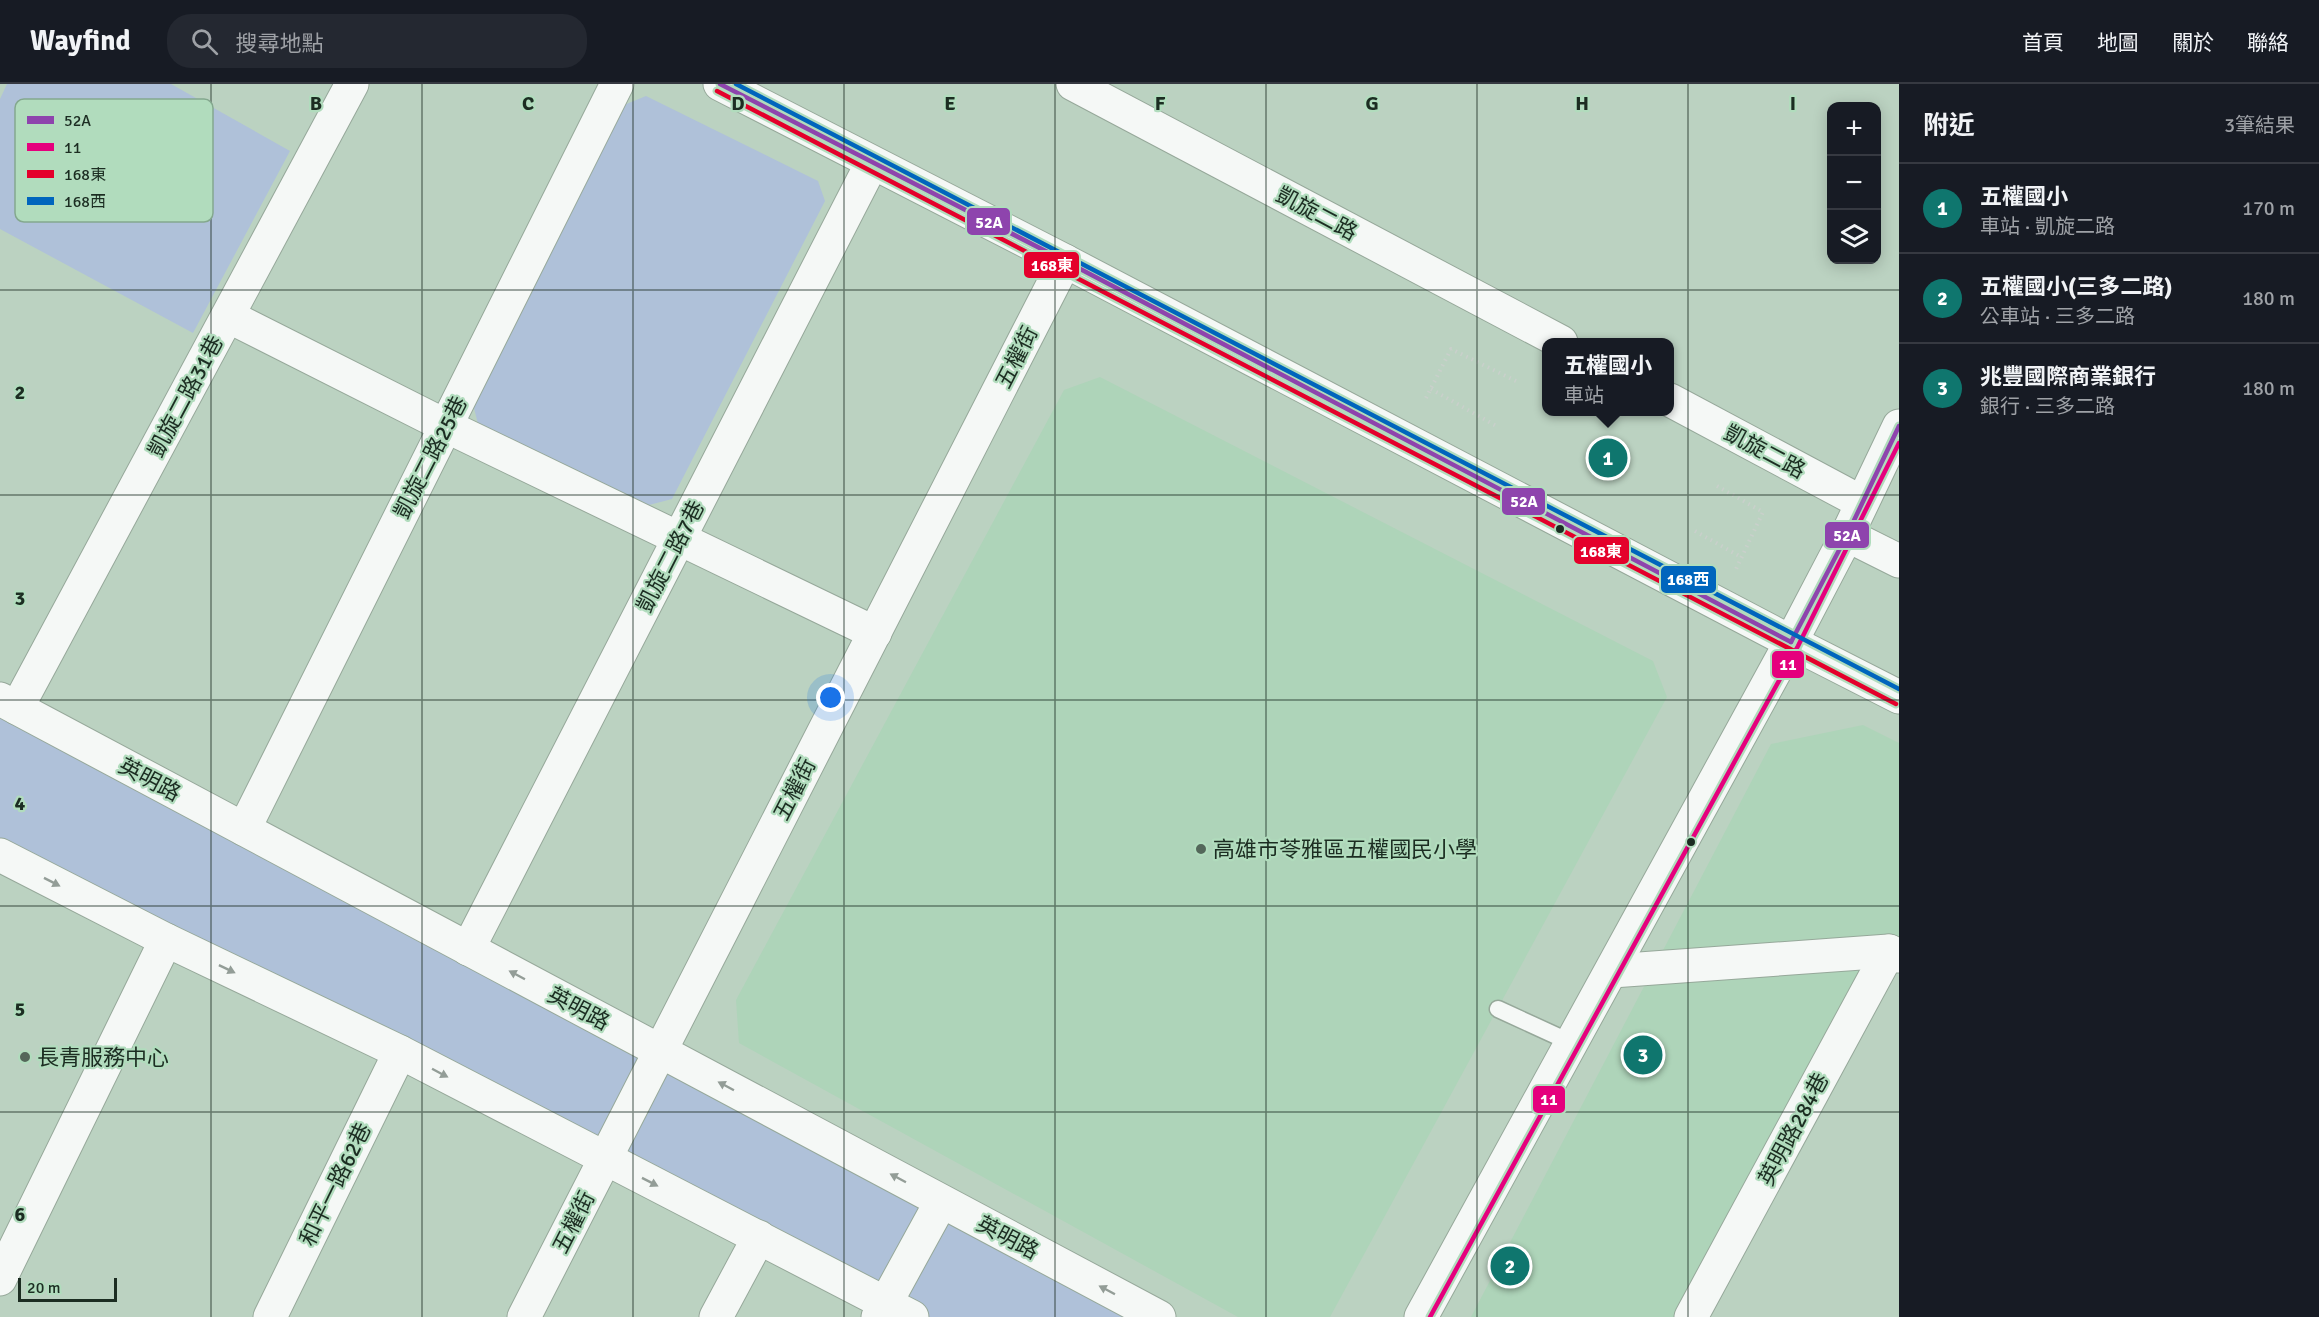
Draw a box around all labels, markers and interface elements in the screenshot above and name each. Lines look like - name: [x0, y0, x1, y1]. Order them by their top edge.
- search box: [167, 14, 587, 68]
- text: Wayfind: [30, 24, 131, 58]
- icon: search: [188, 25, 221, 58]
- text: 搜尋地點: [236, 30, 324, 57]
- text: 首頁: [2022, 30, 2064, 56]
- text: 地圖: [2097, 30, 2139, 56]
- text: 關於: [2172, 30, 2214, 56]
- text: 聯絡: [2247, 30, 2289, 56]
- text: B: [310, 91, 322, 116]
- text: C: [522, 91, 534, 116]
- text: D: [731, 91, 745, 116]
- text: E: [944, 91, 956, 116]
- text: F: [1155, 91, 1166, 116]
- text: G: [1365, 91, 1379, 116]
- text: H: [1575, 91, 1589, 116]
- text: I: [1790, 91, 1796, 116]
- legend: [15, 99, 213, 222]
- map controls: [1827, 102, 1881, 264]
- button: +: [1827, 102, 1881, 156]
- text: 附近: [1923, 110, 1975, 142]
- text: 52A: [64, 111, 91, 131]
- text: 3筆結果: [2224, 113, 2295, 138]
- text: 11: [64, 138, 81, 158]
- button: −: [1827, 156, 1881, 210]
- text: 168東: [64, 165, 106, 185]
- street label: 凱旋二路: [1272, 181, 1362, 246]
- text: 五權國小: [1980, 183, 2068, 210]
- text: 168西: [64, 192, 106, 212]
- text: 1: [1937, 196, 1948, 221]
- text: 170 m: [2242, 196, 2295, 221]
- line badge: 52A: [966, 207, 1011, 236]
- button: layers: [1827, 210, 1881, 264]
- text: 52A: [975, 213, 1004, 233]
- text: 車站 · 凱旋二路: [1980, 214, 2115, 239]
- line badge: 168東: [1023, 251, 1080, 279]
- text: 168東: [1031, 256, 1073, 276]
- text: 五權國小(三多二路): [1980, 273, 2173, 300]
- text: 2: [1937, 286, 1948, 311]
- text: 180 m: [2242, 286, 2295, 311]
- text: 公車站 · 三多二路: [1980, 304, 2135, 329]
- street label: 五權街: [989, 322, 1043, 393]
- street label: 凱旋二路31巷: [142, 331, 229, 462]
- popup: [1542, 338, 1674, 416]
- text: 五權國小: [1564, 352, 1652, 379]
- text: 兆豐國際商業銀行: [1980, 363, 2156, 390]
- text: 3: [1937, 376, 1948, 401]
- text: 180 m: [2242, 376, 2295, 401]
- text: 2: [15, 380, 25, 405]
- text: 車站: [1564, 383, 1604, 408]
- street label: 凱旋二路25巷: [388, 392, 473, 523]
- text: 銀行 · 三多二路: [1980, 394, 2115, 419]
- street label: 凱旋二路: [1720, 419, 1810, 484]
- pin: 1: [1588, 436, 1628, 481]
- line badge: 52A: [1501, 487, 1546, 516]
- text: 52A: [1510, 492, 1539, 512]
- street label: 凱旋二路7巷: [631, 496, 710, 617]
- line badge: 52A: [1824, 521, 1870, 549]
- unlabelled marker: [1554, 523, 1566, 535]
- text: 52A: [1833, 526, 1862, 546]
- line badge: 168東: [1573, 536, 1630, 565]
- text: 168東: [1580, 542, 1622, 562]
- line badge: 168西: [1660, 565, 1717, 594]
- text: 168西: [1667, 570, 1709, 590]
- text: 3: [15, 586, 25, 611]
- line badge: 11: [1771, 650, 1805, 679]
- text: 11: [1779, 655, 1797, 675]
- your location: [816, 683, 845, 712]
- street label: 英明路: [114, 752, 185, 807]
- street label: 五權街: [767, 754, 821, 825]
- text: 4: [15, 791, 26, 816]
- place label: 高雄市苓雅區五權國民小學: [1213, 836, 1477, 863]
- unlabelled marker: [1685, 836, 1697, 848]
- marker: 高雄市苓雅區五權國民小學: [1194, 842, 1208, 856]
- one-way arrow: [44, 877, 61, 886]
- one-way arrow: [218, 964, 235, 973]
- one-way arrow: [508, 970, 525, 980]
- street label: 英明路: [543, 981, 614, 1036]
- text: 5: [15, 997, 25, 1022]
- pin: 3: [1624, 1032, 1662, 1078]
- place label: 長青服務中心: [37, 1044, 169, 1071]
- marker: 長青服務中心: [18, 1050, 32, 1064]
- one-way arrow: [431, 1068, 448, 1078]
- street label: 英明路284巷: [1752, 1068, 1834, 1190]
- one-way arrow: [717, 1081, 734, 1091]
- line badge: 11: [1532, 1085, 1566, 1114]
- text: 11: [1540, 1090, 1558, 1110]
- street label: 和平一路62巷: [294, 1118, 377, 1250]
- one-way arrow: [889, 1174, 906, 1183]
- one-way arrow: [642, 1177, 659, 1187]
- street label: 五權街: [546, 1187, 600, 1258]
- text: 6: [15, 1202, 26, 1227]
- street label: 英明路: [972, 1210, 1043, 1265]
- pin: 2: [1490, 1244, 1530, 1288]
- scale bar: [18, 1275, 117, 1302]
- text: 20 m: [27, 1278, 61, 1298]
- one-way arrow: [1098, 1285, 1115, 1295]

